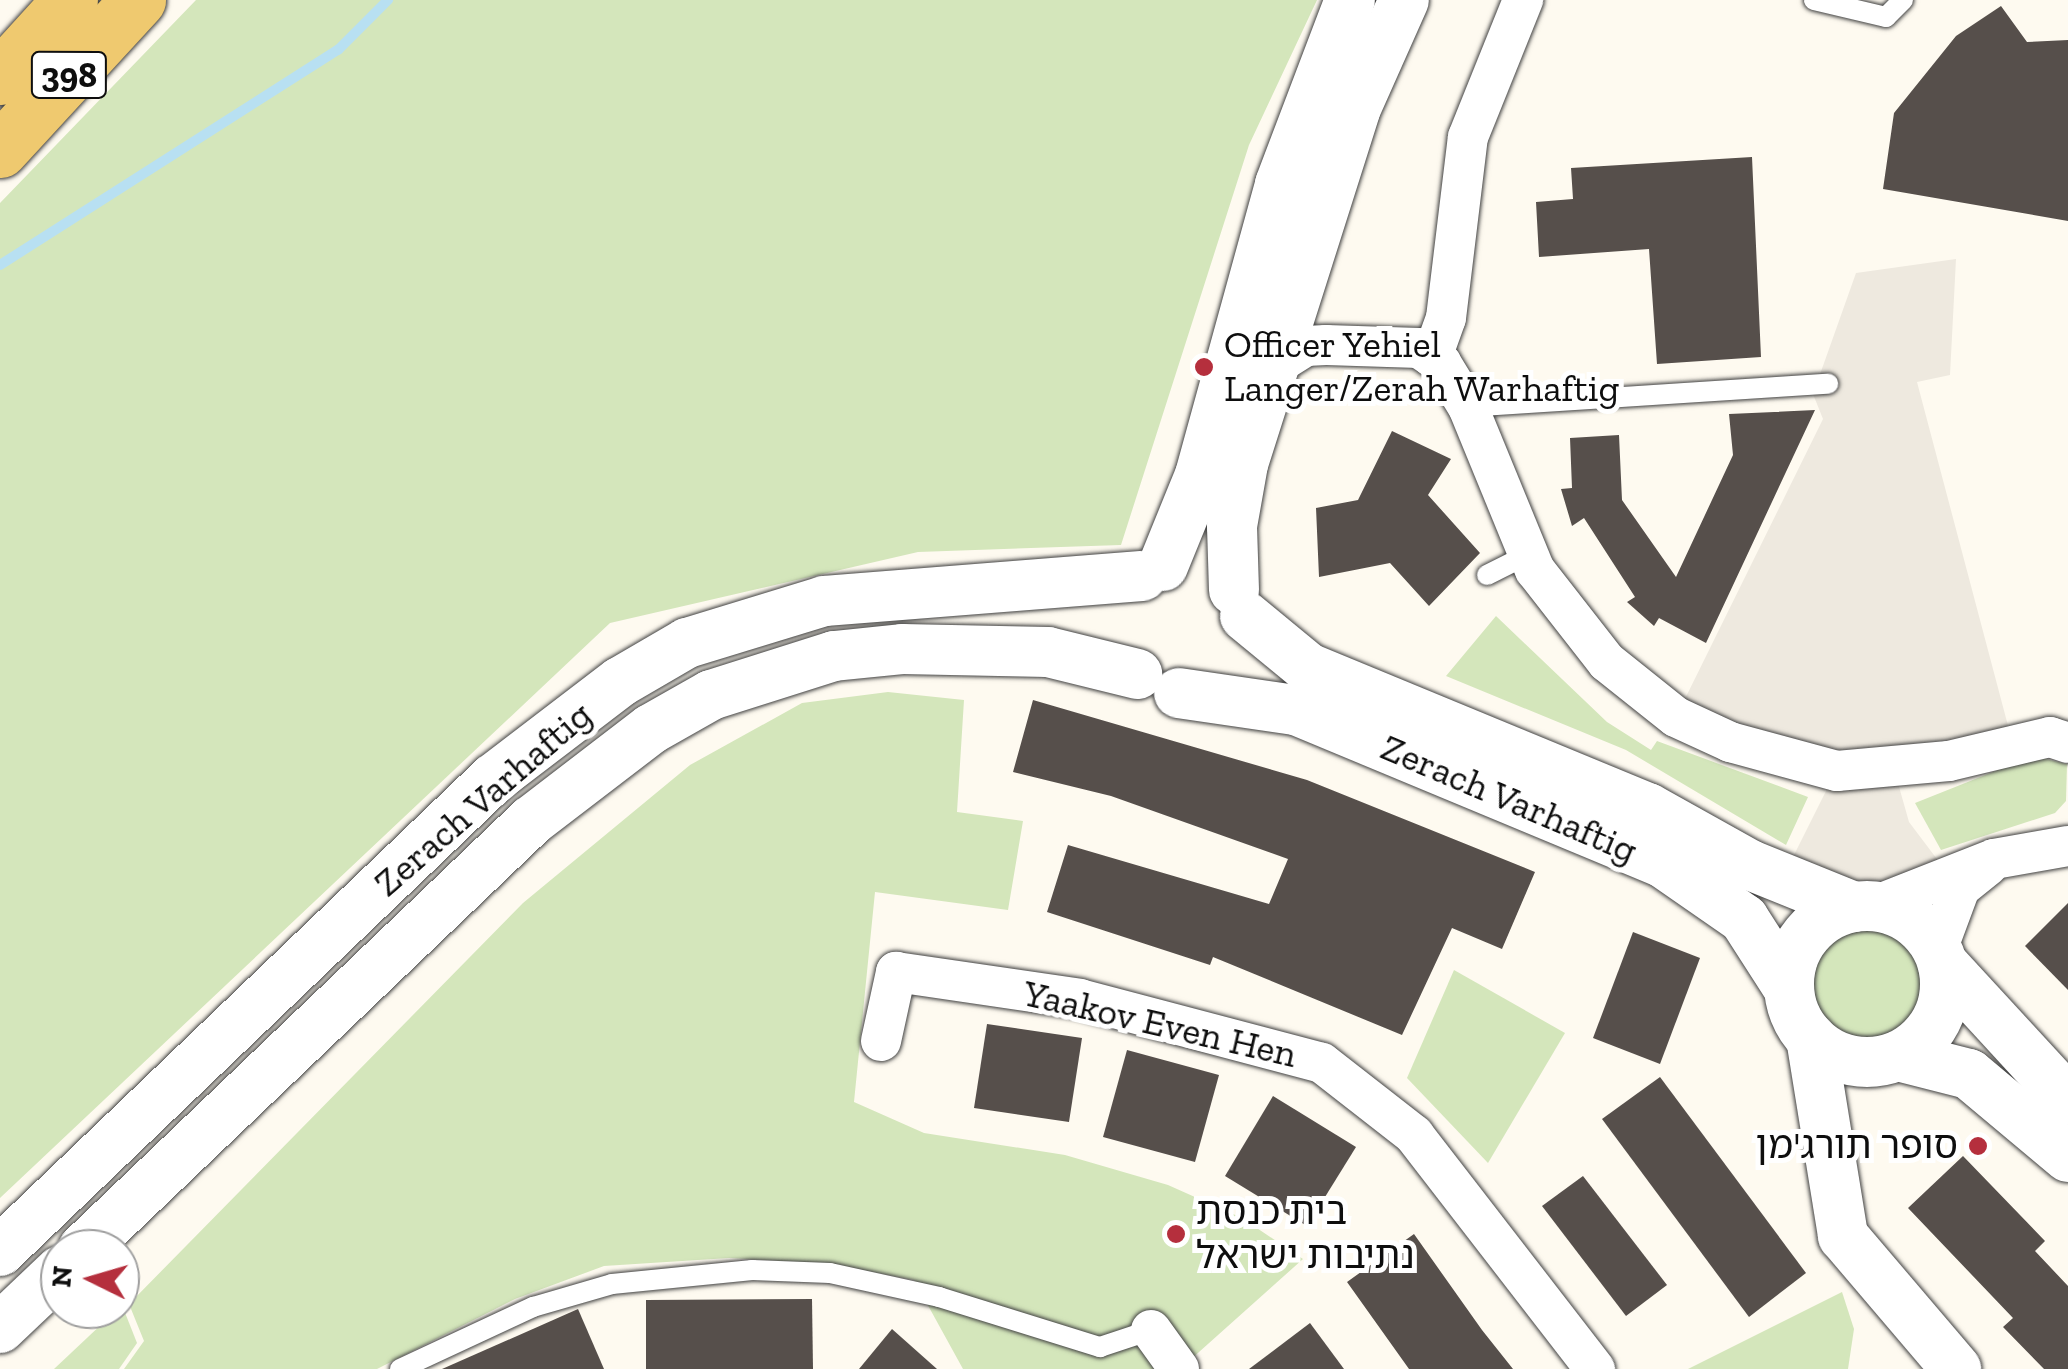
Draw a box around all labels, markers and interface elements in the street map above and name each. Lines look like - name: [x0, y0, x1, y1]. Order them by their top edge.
- road number: 398: [29, 45, 109, 105]
- place label: Officer Yehiel Langer/Zerah Warhaftig: [1224, 322, 1621, 412]
- marker: Officer Yehiel Langer/Zerah Warhaftig: [1193, 356, 1215, 378]
- street label: Zerach Varhaftig: [364, 692, 602, 906]
- street label: Zerach Varhaftig: [1373, 724, 1645, 874]
- street label: Yaakov Even Hen: [1018, 970, 1302, 1078]
- place label: סופר תורג'מן: [1756, 1123, 1958, 1169]
- marker: סופר תורג'מן: [1967, 1135, 1989, 1157]
- place label: בית כנסת נתיבות ישראל: [1196, 1189, 1415, 1278]
- marker: בית כנסת נתיבות ישראל: [1165, 1223, 1187, 1245]
- north arrow: [40, 1229, 140, 1329]
- text: N: [44, 1264, 79, 1289]

